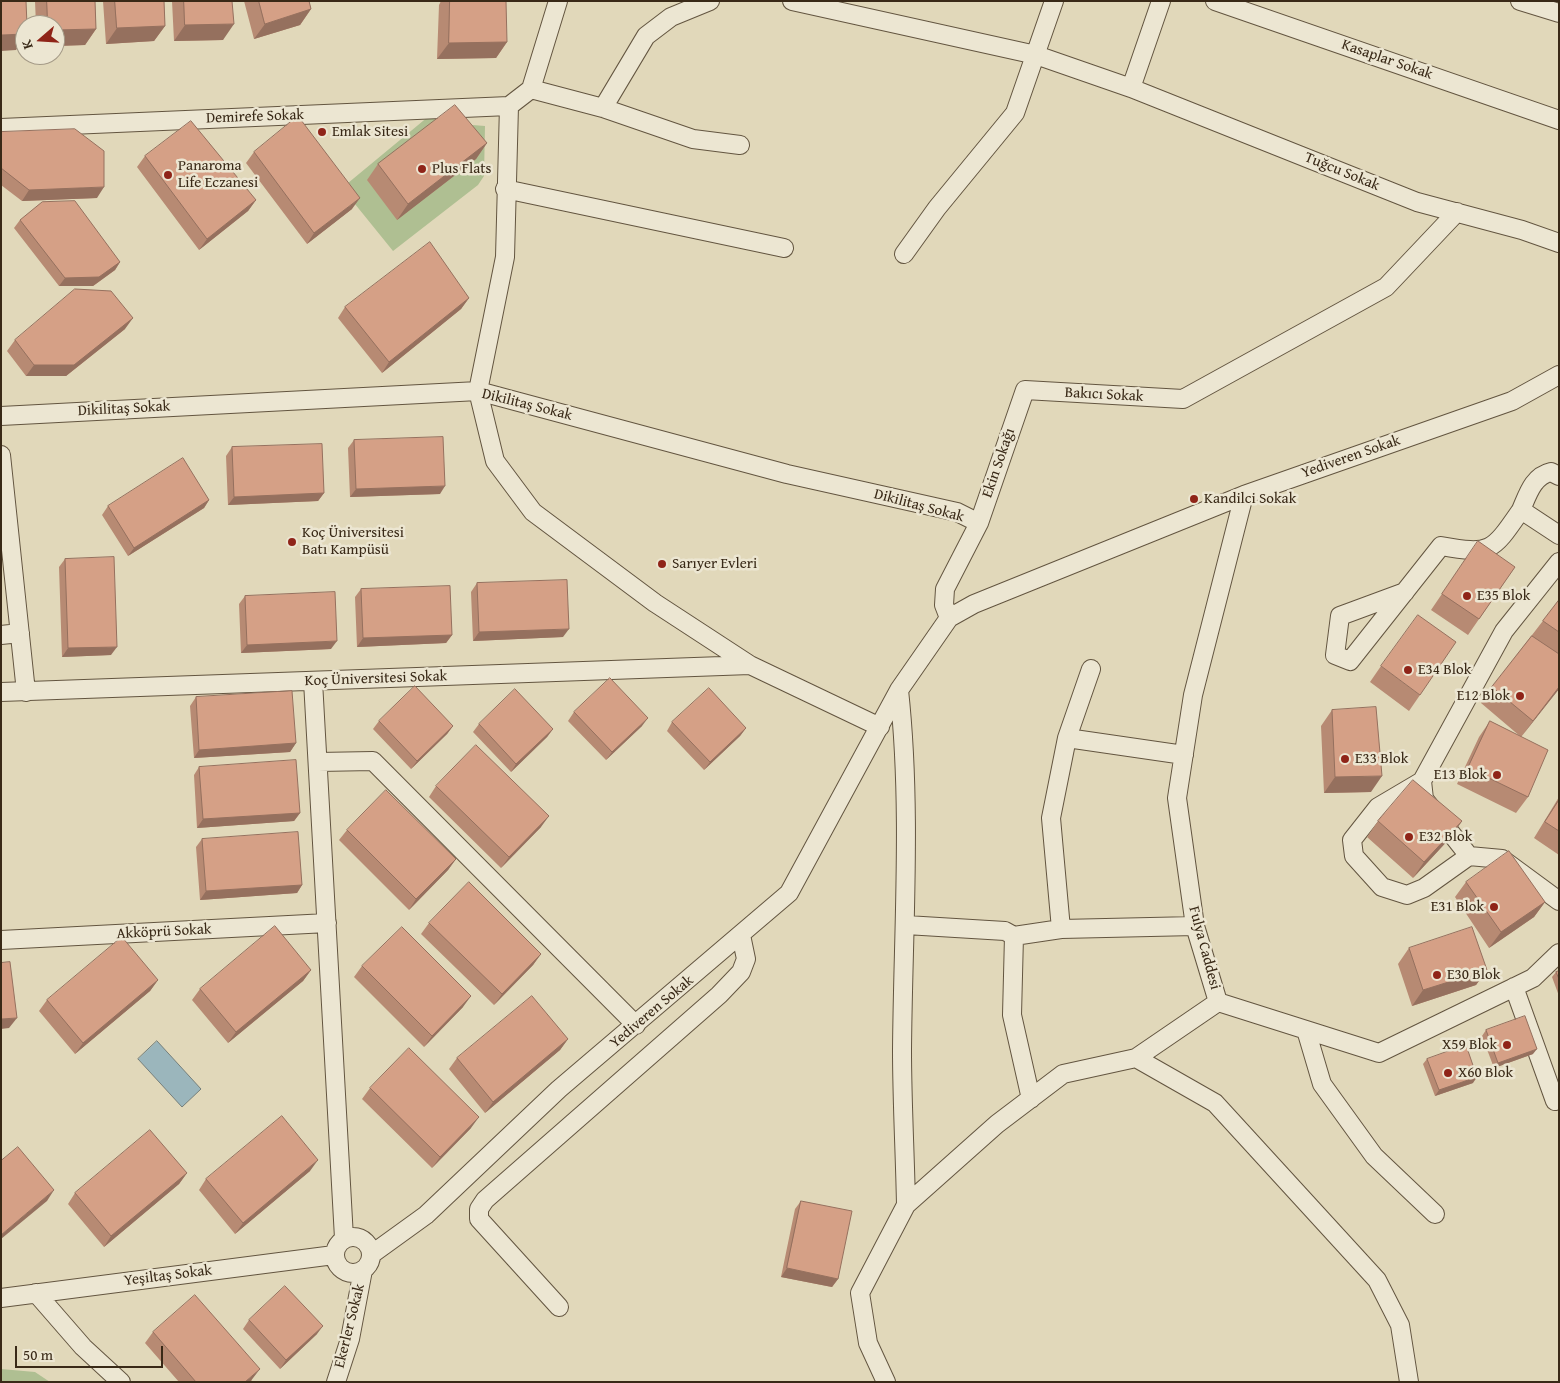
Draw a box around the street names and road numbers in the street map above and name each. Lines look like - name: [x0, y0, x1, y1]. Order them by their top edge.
- street label: Kasaplar Sokak: [1339, 36, 1435, 84]
- street label: Demirefe Sokak: [206, 106, 304, 128]
- street label: Tuğcu Sokak: [1302, 149, 1382, 195]
- street label: Bakıcı Sokak: [1064, 384, 1144, 406]
- street label: Dikilitaş Sokak: [480, 385, 574, 425]
- street label: Dikilitaş Sokak: [77, 398, 171, 420]
- street label: Ekin Sokağı: [979, 426, 1019, 500]
- street label: Yediveren Sokak: [1299, 432, 1403, 482]
- street label: Dikilitaş Sokak: [872, 485, 966, 527]
- street label: Koç Üniversitesi Sokak: [304, 668, 448, 690]
- street label: Fulya Caddesi: [1184, 904, 1224, 992]
- street label: Akköprü Sokak: [116, 921, 212, 943]
- street label: Yediveren Sokak: [607, 972, 697, 1052]
- street label: Yeşiltaş Sokak: [123, 1262, 213, 1290]
- street label: Ekerler Sokak: [331, 1282, 369, 1370]

